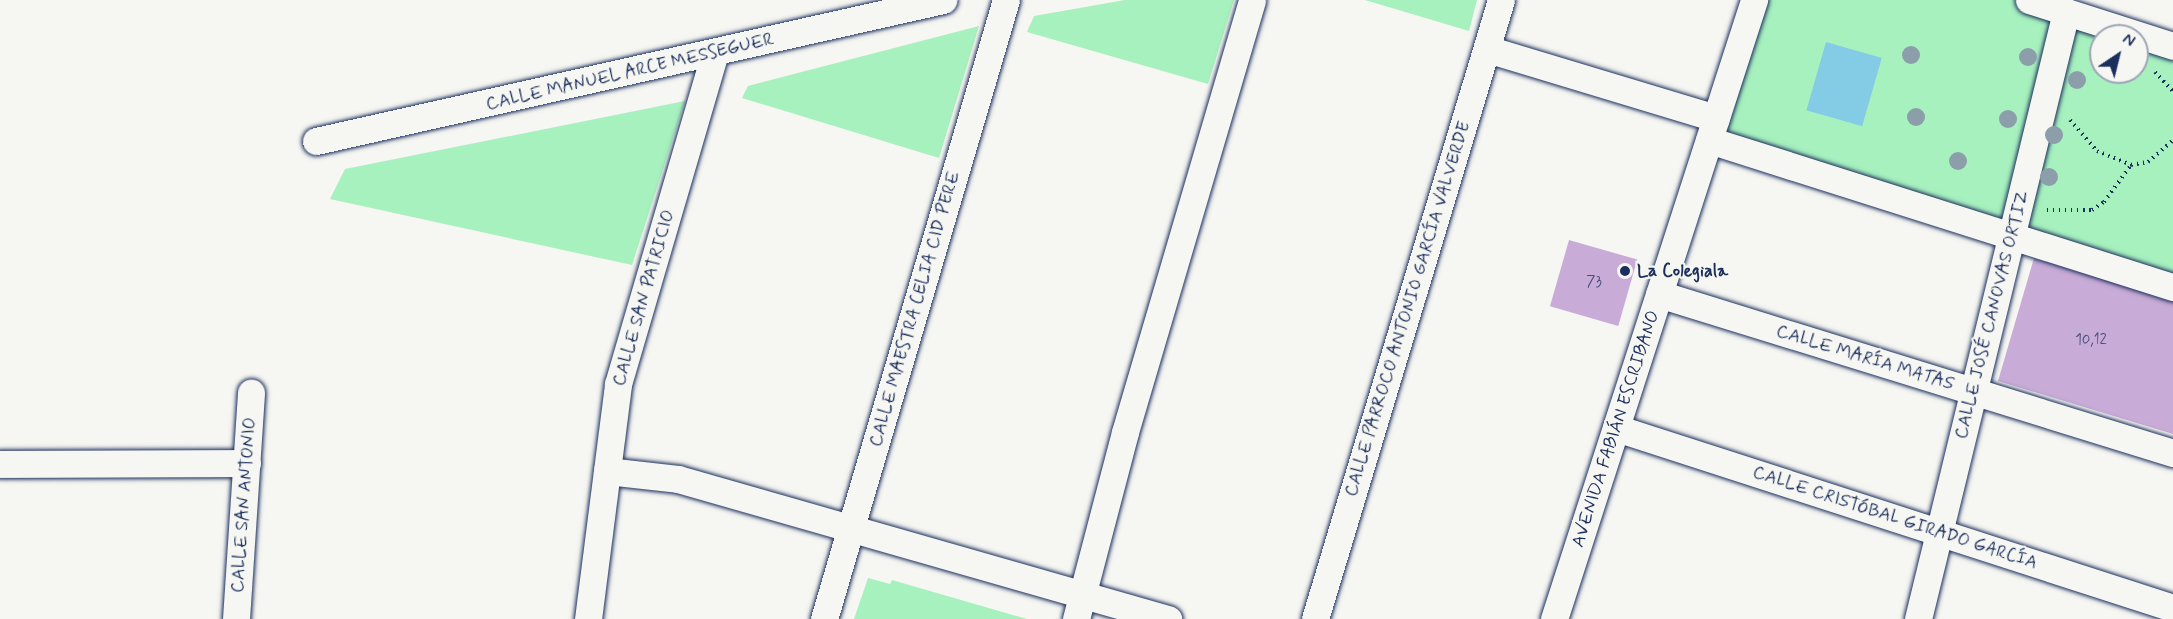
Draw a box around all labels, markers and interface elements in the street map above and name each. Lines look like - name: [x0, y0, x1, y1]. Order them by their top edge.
- north arrow: [2089, 24, 2149, 84]
- street label: CALLE MANUEL ARCE MESSEGUER: [485, 29, 775, 115]
- text: N: [2118, 29, 2139, 52]
- street label: CALLE PARROCO ANTONIO GARCÍA VALVERDE: [1341, 120, 1475, 498]
- street label: CALLE MAESTRA CELIA CID PERE: [864, 165, 966, 453]
- street label: CALLE JOSÉ CANOVAS ORTIZ: [1951, 188, 2033, 442]
- street label: CALLE SAN PATRICIO: [608, 205, 680, 391]
- place label: La Colegiala: [1637, 260, 1732, 282]
- marker: La Colegiala: [1618, 264, 1632, 278]
- house number: 73: [1586, 274, 1602, 292]
- street label: AVENIDA FABIÁN ESCRIBANO: [1566, 304, 1666, 554]
- street label: CALLE MARÍA MATAS: [1773, 321, 1957, 395]
- house number: 10,12: [2075, 332, 2107, 350]
- street label: CALLE SAN ANTONIO: [227, 416, 261, 594]
- street label: CALLE CRISTÓBAL GIRADO GARCÍA: [1749, 461, 2041, 575]

